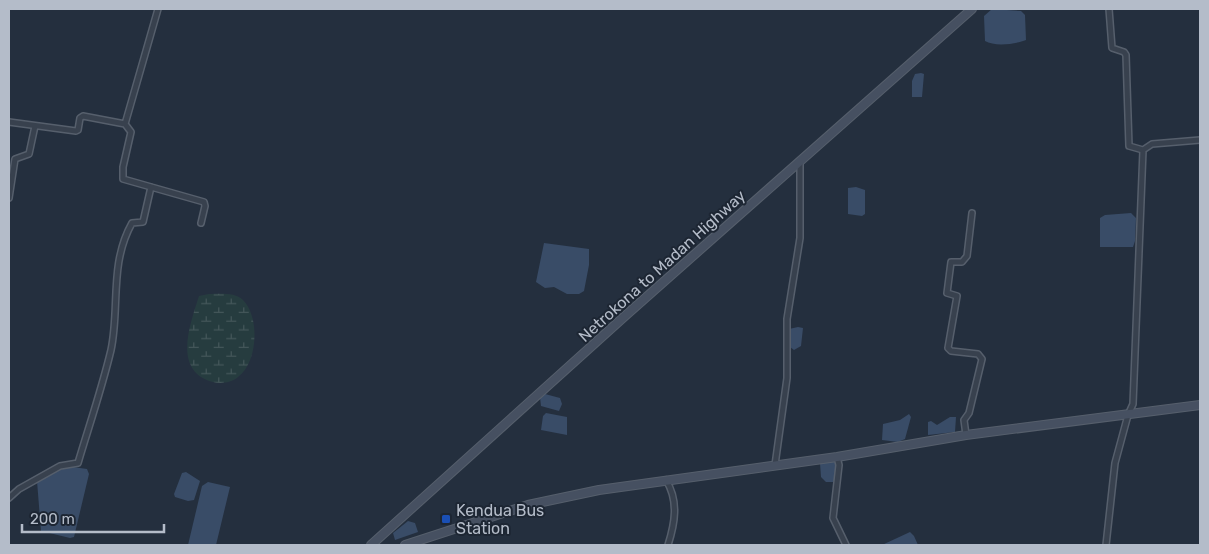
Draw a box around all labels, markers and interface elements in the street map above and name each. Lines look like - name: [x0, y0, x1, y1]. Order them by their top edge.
- street label: Netrokona to Madan Highway: [575, 186, 749, 346]
- place label: Kendua Bus Station: [456, 501, 544, 538]
- scale bar: [22, 502, 165, 534]
- text: 200 m: [30, 510, 75, 528]
- marker: Kendua Bus Station: [440, 513, 452, 525]

